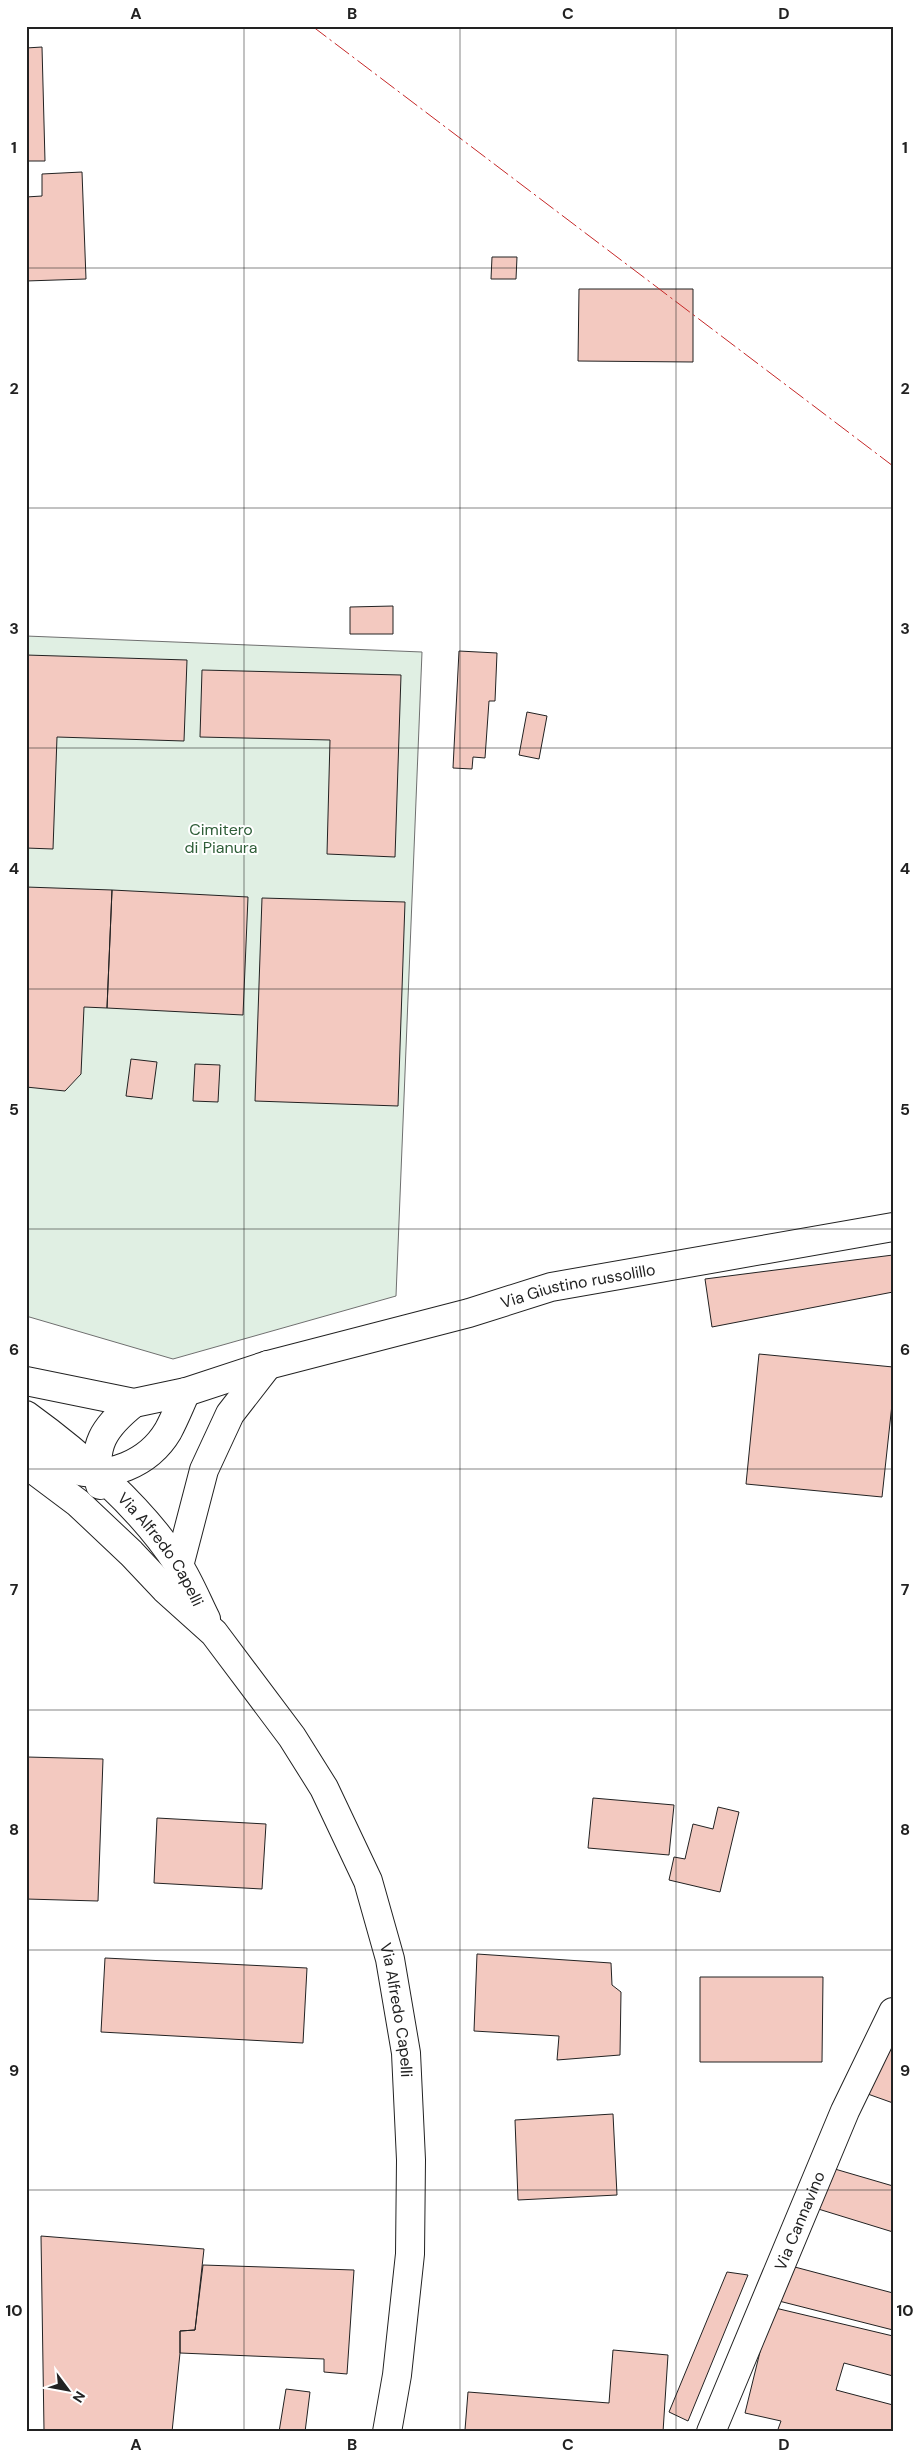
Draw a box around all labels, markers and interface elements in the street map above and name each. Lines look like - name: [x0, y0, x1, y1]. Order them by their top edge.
- text: A: [130, 3, 142, 24]
- text: B: [347, 3, 357, 24]
- text: C: [562, 3, 574, 24]
- text: D: [778, 3, 790, 24]
- text: 1: [11, 137, 17, 158]
- text: 1: [902, 137, 908, 158]
- text: 2: [9, 378, 19, 399]
- text: 2: [900, 378, 910, 399]
- text: 3: [9, 618, 19, 639]
- text: 3: [900, 618, 910, 639]
- park label: Cimitero di Pianura: [185, 819, 257, 858]
- text: 4: [9, 858, 19, 879]
- text: 4: [900, 858, 910, 879]
- text: 5: [9, 1099, 19, 1120]
- text: 5: [900, 1099, 910, 1120]
- street label: Via Giustino russolillo: [498, 1258, 657, 1313]
- text: 6: [9, 1339, 19, 1360]
- text: 6: [900, 1339, 910, 1360]
- street label: Via Alfredo Capelli: [113, 1487, 209, 1609]
- text: 7: [10, 1579, 19, 1600]
- text: 7: [901, 1579, 910, 1600]
- text: 8: [9, 1819, 19, 1840]
- text: 8: [900, 1819, 910, 1840]
- street label: Via Alfredo Capelli: [375, 1940, 418, 2078]
- text: 9: [9, 2060, 19, 2081]
- text: 9: [900, 2060, 910, 2081]
- street label: Via Cannavino: [769, 2168, 829, 2273]
- text: 10: [5, 2300, 23, 2321]
- text: 10: [896, 2300, 914, 2321]
- north arrow: [42, 2366, 92, 2416]
- text: N: [69, 2388, 89, 2406]
- text: A: [130, 2434, 142, 2455]
- text: B: [347, 2434, 357, 2455]
- text: C: [562, 2434, 574, 2455]
- text: D: [778, 2434, 790, 2455]

